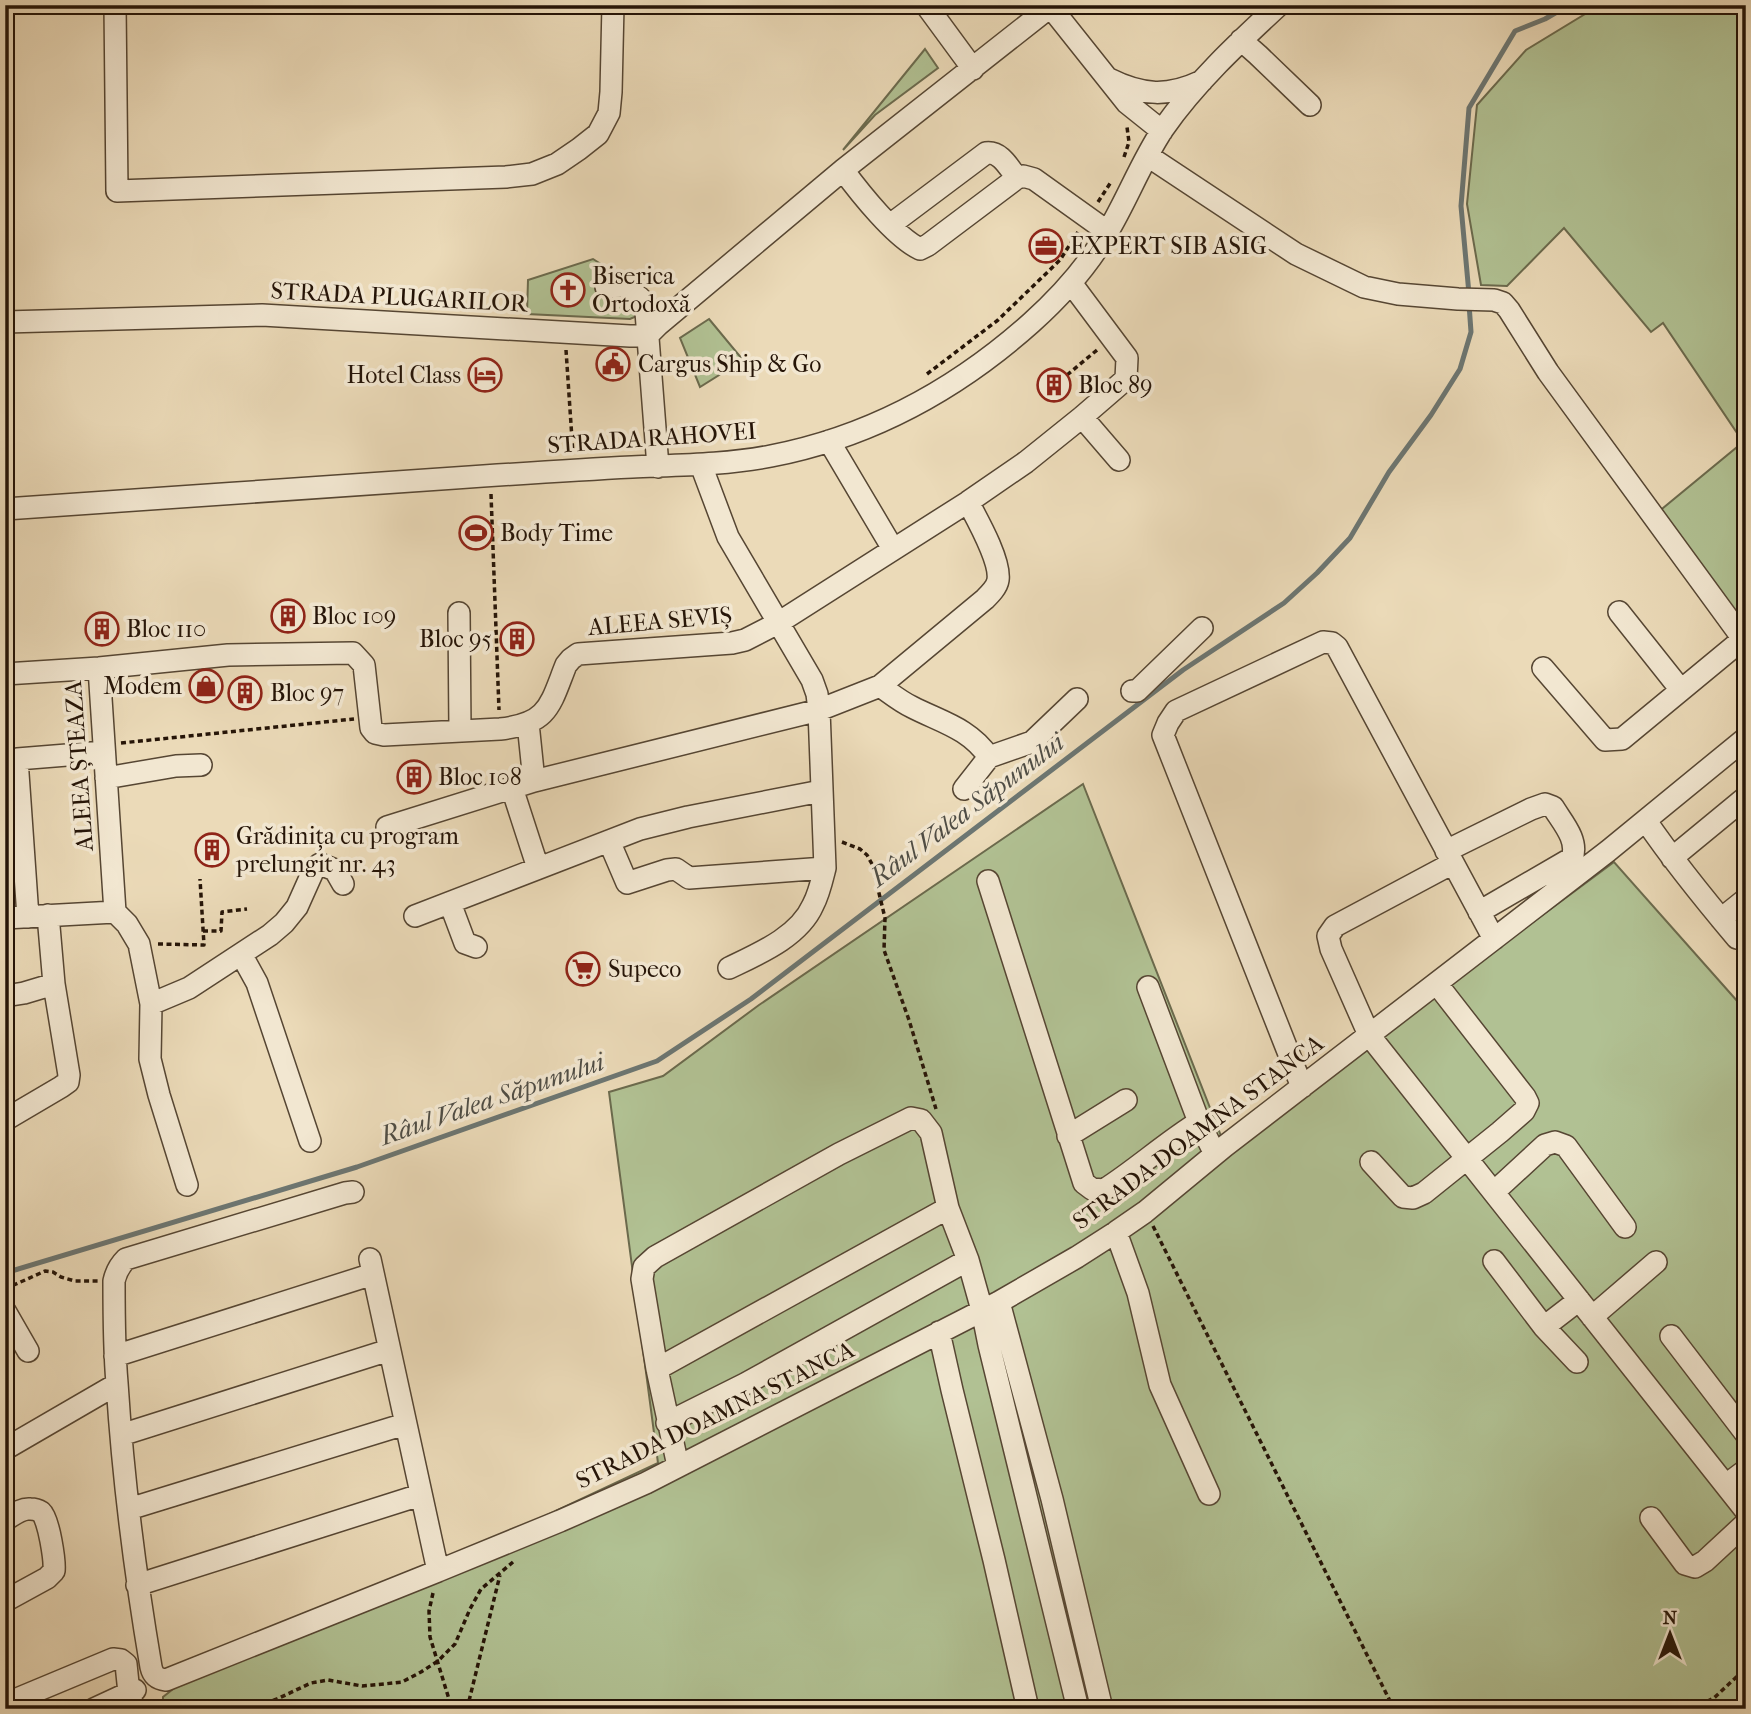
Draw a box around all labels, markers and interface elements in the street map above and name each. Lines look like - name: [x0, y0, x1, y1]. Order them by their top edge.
- office icon: EXPERT SIB ASIG: [1027, 227, 1065, 265]
- place label: EXPERT SIB ASIG: [1070, 232, 1267, 260]
- place label: Biserica Ortodoxă: [592, 262, 691, 318]
- church icon: Biserica Ortodoxă: [549, 271, 587, 309]
- street label: STRADA PLUGARILOR: [270, 276, 530, 318]
- public building icon: Cargus Ship & Go: [594, 345, 632, 383]
- place label: Cargus Ship & Go: [638, 350, 821, 378]
- hotel icon: Hotel Class: [466, 356, 504, 394]
- place label: Hotel Class: [347, 361, 461, 389]
- building icon: Bloc 89: [1035, 366, 1073, 404]
- place label: Bloc 89: [1078, 371, 1153, 399]
- street label: STRADA RAHOVEI: [546, 417, 758, 459]
- sports icon: Body Time: [457, 514, 495, 552]
- place label: Body Time: [500, 519, 613, 547]
- building icon: Bloc 109: [269, 597, 307, 635]
- street label: ALEEA SEVIȘ: [586, 601, 733, 642]
- place label: Bloc 109: [312, 602, 396, 630]
- building icon: Bloc 110: [83, 610, 121, 648]
- place label: Bloc 110: [126, 615, 206, 643]
- building icon: Bloc 95: [498, 620, 536, 658]
- place label: Bloc 95: [419, 625, 492, 653]
- shop icon: Modem: [187, 667, 225, 705]
- place label: Modem: [103, 672, 182, 700]
- building icon: Bloc 97: [226, 674, 264, 712]
- street label: ALEEA ȘTEAZA: [59, 679, 100, 853]
- place label: Bloc 97: [270, 679, 344, 707]
- water label: Râul Valea Săpunului: [862, 726, 1071, 894]
- building icon: Bloc 108: [395, 758, 433, 796]
- place label: Bloc 108: [438, 763, 522, 791]
- place label: Grădinița cu program prelungit nr. 43: [235, 822, 459, 878]
- building icon: Grădinița cu program prelungit nr. 43: [193, 831, 231, 869]
- supermarket icon: Supeco: [564, 950, 602, 988]
- place label: Supeco: [608, 955, 682, 983]
- street label: STRADA DOAMNA STANCA: [1067, 1028, 1329, 1235]
- water label: Râul Valea Săpunului: [374, 1046, 610, 1153]
- street label: STRADA DOAMNA STANCA: [571, 1335, 859, 1495]
- north arrow: [1636, 1598, 1706, 1668]
- text: N: [1663, 1607, 1678, 1629]

